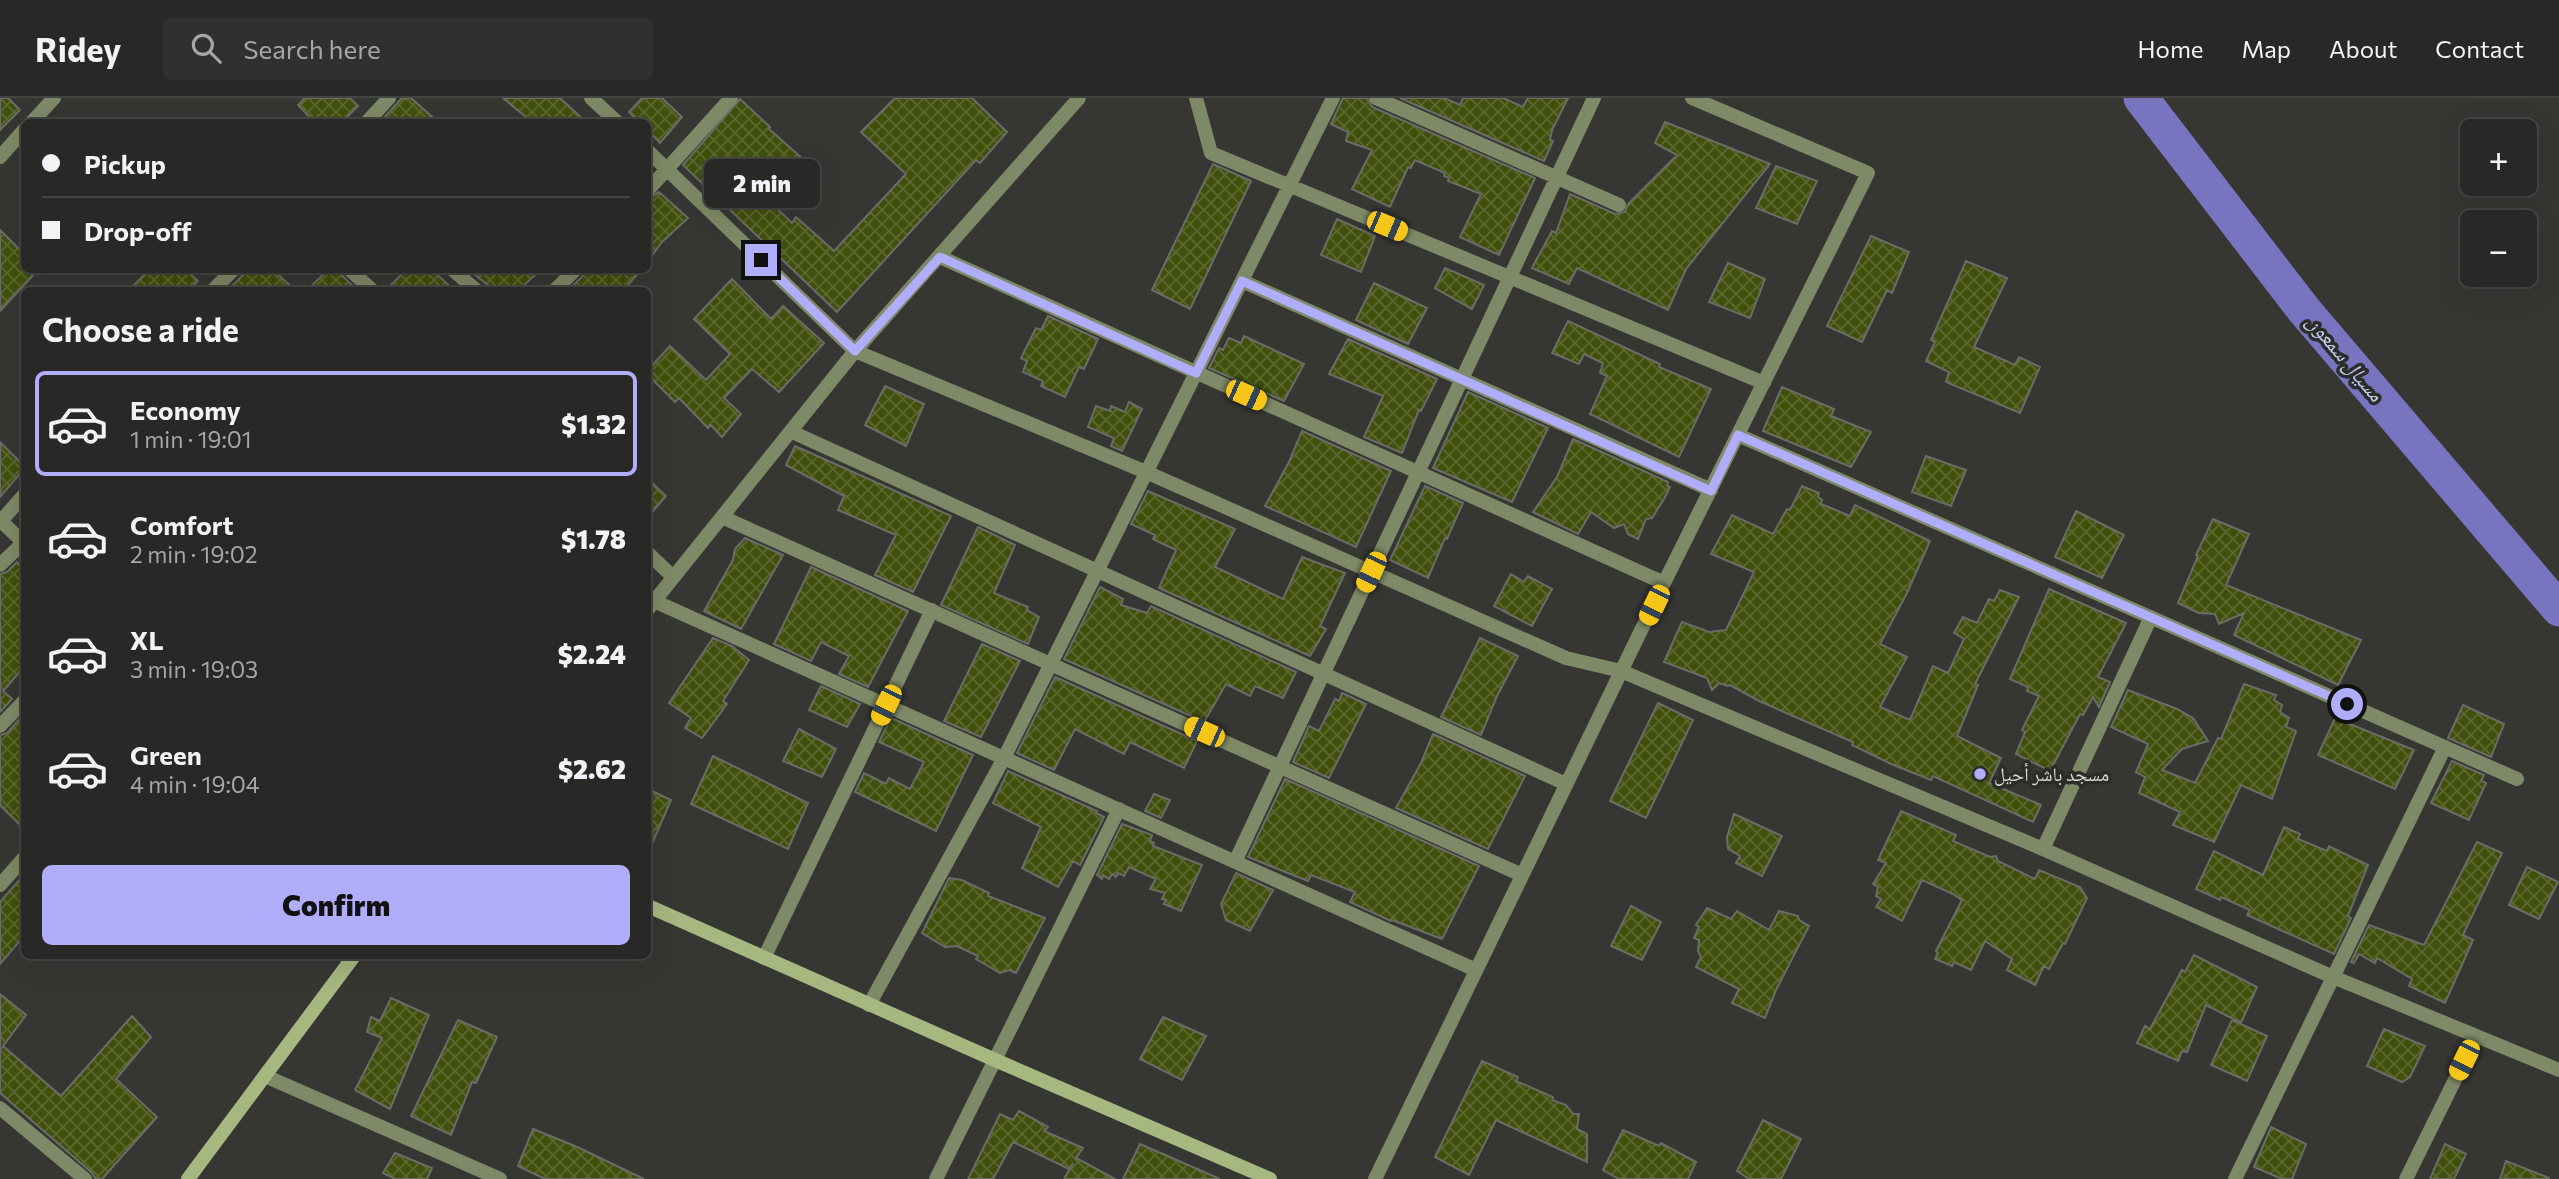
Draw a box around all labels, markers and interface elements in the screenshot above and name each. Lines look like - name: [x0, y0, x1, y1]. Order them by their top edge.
- search box: [163, 17, 653, 80]
- text: Ridey: [35, 28, 121, 69]
- icon: search: [187, 29, 225, 67]
- text: Search here: [243, 33, 381, 64]
- text: Home: [2138, 34, 2204, 63]
- text: Map: [2242, 34, 2291, 63]
- text: About: [2329, 34, 2397, 63]
- text: Contact: [2435, 34, 2524, 63]
- map controls: [2460, 119, 2537, 287]
- button: +: [2460, 119, 2537, 196]
- text: Pickup: [84, 148, 166, 179]
- callout: 2 min: [703, 158, 819, 208]
- text: 2 min: [733, 169, 791, 197]
- car: [1364, 208, 1411, 244]
- button: −: [2460, 210, 2537, 287]
- text: Drop-off: [84, 215, 191, 246]
- route end: [745, 244, 777, 276]
- water label: مسيال سمعون: [2301, 308, 2390, 407]
- text: Choose a ride: [42, 309, 239, 349]
- car: [1223, 377, 1270, 413]
- icon: car: [46, 392, 109, 455]
- text: Economy: [130, 394, 241, 425]
- text: $1.32: [561, 408, 626, 439]
- text: 1 min · 19:01: [130, 425, 252, 453]
- icon: car: [46, 507, 109, 570]
- text: Comfort: [130, 509, 233, 540]
- text: $1.78: [561, 523, 626, 554]
- text: 2 min · 19:02: [130, 540, 257, 568]
- car: [1353, 549, 1390, 595]
- car: [1636, 582, 1673, 628]
- icon: car: [46, 622, 109, 685]
- text: XL: [130, 624, 164, 655]
- text: $2.24: [558, 638, 626, 669]
- text: 3 min · 19:03: [130, 655, 258, 683]
- car: [868, 682, 905, 728]
- route start: [2331, 688, 2363, 720]
- car: [1181, 714, 1228, 750]
- icon: car: [46, 737, 109, 800]
- text: Green: [130, 739, 202, 770]
- text: $2.62: [558, 753, 626, 784]
- place label: مسجد باشر أحيل: [1994, 762, 2109, 786]
- marker: مسجد باشر أحيل: [1972, 766, 1988, 782]
- text: 4 min · 19:04: [130, 770, 260, 798]
- button: Confirm: [42, 865, 630, 945]
- car: [2446, 1037, 2483, 1083]

